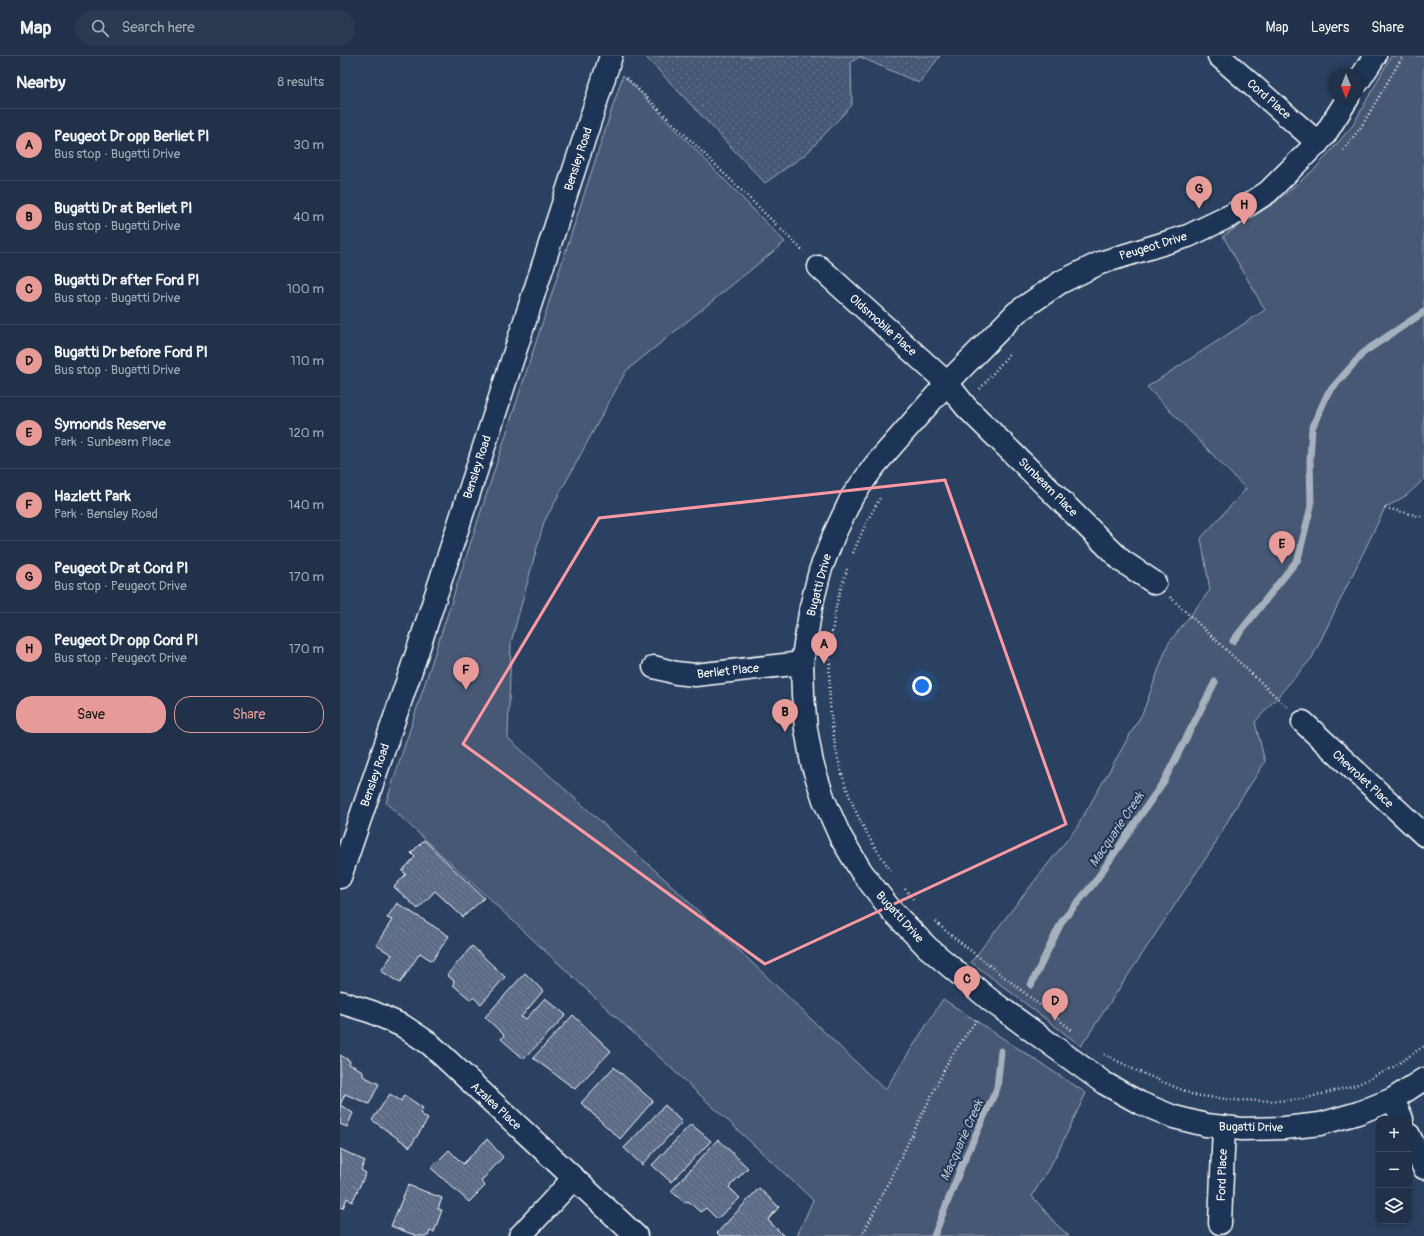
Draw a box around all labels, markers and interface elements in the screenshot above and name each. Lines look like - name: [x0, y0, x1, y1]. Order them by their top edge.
- search box: [75, 10, 355, 46]
- text: Map: [20, 16, 51, 40]
- icon: search: [89, 17, 111, 39]
- text: Search here: [121, 18, 195, 37]
- text: Map: [1266, 19, 1289, 36]
- text: Layers: [1311, 19, 1349, 36]
- text: Share: [1371, 19, 1404, 36]
- north arrow: [1328, 68, 1364, 104]
- text: Nearby: [16, 72, 65, 93]
- text: 8 results: [278, 74, 324, 90]
- street label: Cord Place: [1244, 76, 1294, 123]
- street label: Bensley Road: [561, 125, 596, 193]
- text: Peugeot Dr opp Berliet Pl: [54, 127, 209, 146]
- text: A: [25, 137, 33, 153]
- text: 30 m: [294, 137, 324, 153]
- text: Bus stop · Bugatti Drive: [54, 146, 180, 162]
- pin: G: [1186, 176, 1212, 209]
- pin: H: [1231, 192, 1257, 225]
- text: Bugatti Dr at Berliet Pl: [54, 199, 192, 218]
- text: B: [25, 209, 33, 225]
- text: 40 m: [293, 209, 324, 225]
- text: Bus stop · Bugatti Drive: [54, 218, 180, 234]
- street label: Peugeot Drive: [1117, 229, 1189, 264]
- text: Bugatti Dr after Ford Pl: [54, 271, 199, 290]
- text: C: [25, 281, 33, 297]
- text: 100 m: [287, 281, 324, 297]
- text: Bus stop · Bugatti Drive: [54, 290, 180, 306]
- street label: Oldsmobile Place: [846, 291, 919, 360]
- text: Bugatti Dr before Ford Pl: [54, 343, 208, 362]
- text: D: [25, 353, 33, 369]
- text: 110 m: [291, 353, 324, 369]
- text: Bus stop · Bugatti Drive: [54, 362, 180, 378]
- text: Symonds Reserve: [54, 415, 166, 434]
- text: E: [26, 425, 32, 441]
- text: 120 m: [288, 425, 324, 441]
- street label: Bensley Road: [460, 433, 495, 501]
- text: Park · Sunbeam Place: [54, 434, 171, 450]
- street label: Sunbeam Place: [1015, 455, 1080, 520]
- text: Hazlett Park: [54, 487, 131, 506]
- text: F: [25, 497, 33, 513]
- text: 140 m: [288, 497, 324, 513]
- text: Park · Bensley Road: [54, 506, 158, 522]
- pin: E: [1269, 531, 1295, 564]
- street label: Bugatti Drive: [804, 552, 835, 618]
- text: Peugeot Dr at Cord Pl: [54, 559, 188, 578]
- text: G: [25, 569, 33, 585]
- text: 170 m: [289, 569, 324, 585]
- text: Bus stop · Peugeot Drive: [54, 578, 187, 594]
- text: Peugeot Dr opp Cord Pl: [54, 631, 198, 650]
- pin: A: [811, 631, 837, 664]
- text: H: [25, 641, 33, 657]
- text: 170 m: [289, 641, 324, 657]
- text: Bus stop · Peugeot Drive: [54, 650, 187, 666]
- pin: F: [453, 657, 479, 690]
- street label: Berliet Place: [696, 661, 760, 682]
- your location: [912, 676, 932, 696]
- button: Save: [16, 696, 166, 733]
- button: Share: [174, 696, 324, 733]
- pin: B: [772, 699, 798, 732]
- street label: Bensley Road: [358, 742, 393, 809]
- street label: Chevrolet Place: [1329, 747, 1396, 812]
- water label: Macquarie Creek: [1086, 788, 1149, 870]
- street label: Bugatti Drive: [873, 888, 927, 946]
- pin: C: [954, 966, 980, 999]
- pin: D: [1042, 988, 1068, 1021]
- street label: Azalea Place: [467, 1079, 524, 1134]
- water label: Macquarie Creek: [937, 1096, 988, 1184]
- map controls: [1376, 1116, 1412, 1224]
- button: +: [1376, 1116, 1412, 1152]
- street label: Bugatti Drive: [1219, 1119, 1283, 1136]
- street label: Ford Place: [1214, 1148, 1231, 1202]
- button: −: [1376, 1152, 1412, 1188]
- button: layers: [1376, 1188, 1412, 1224]

